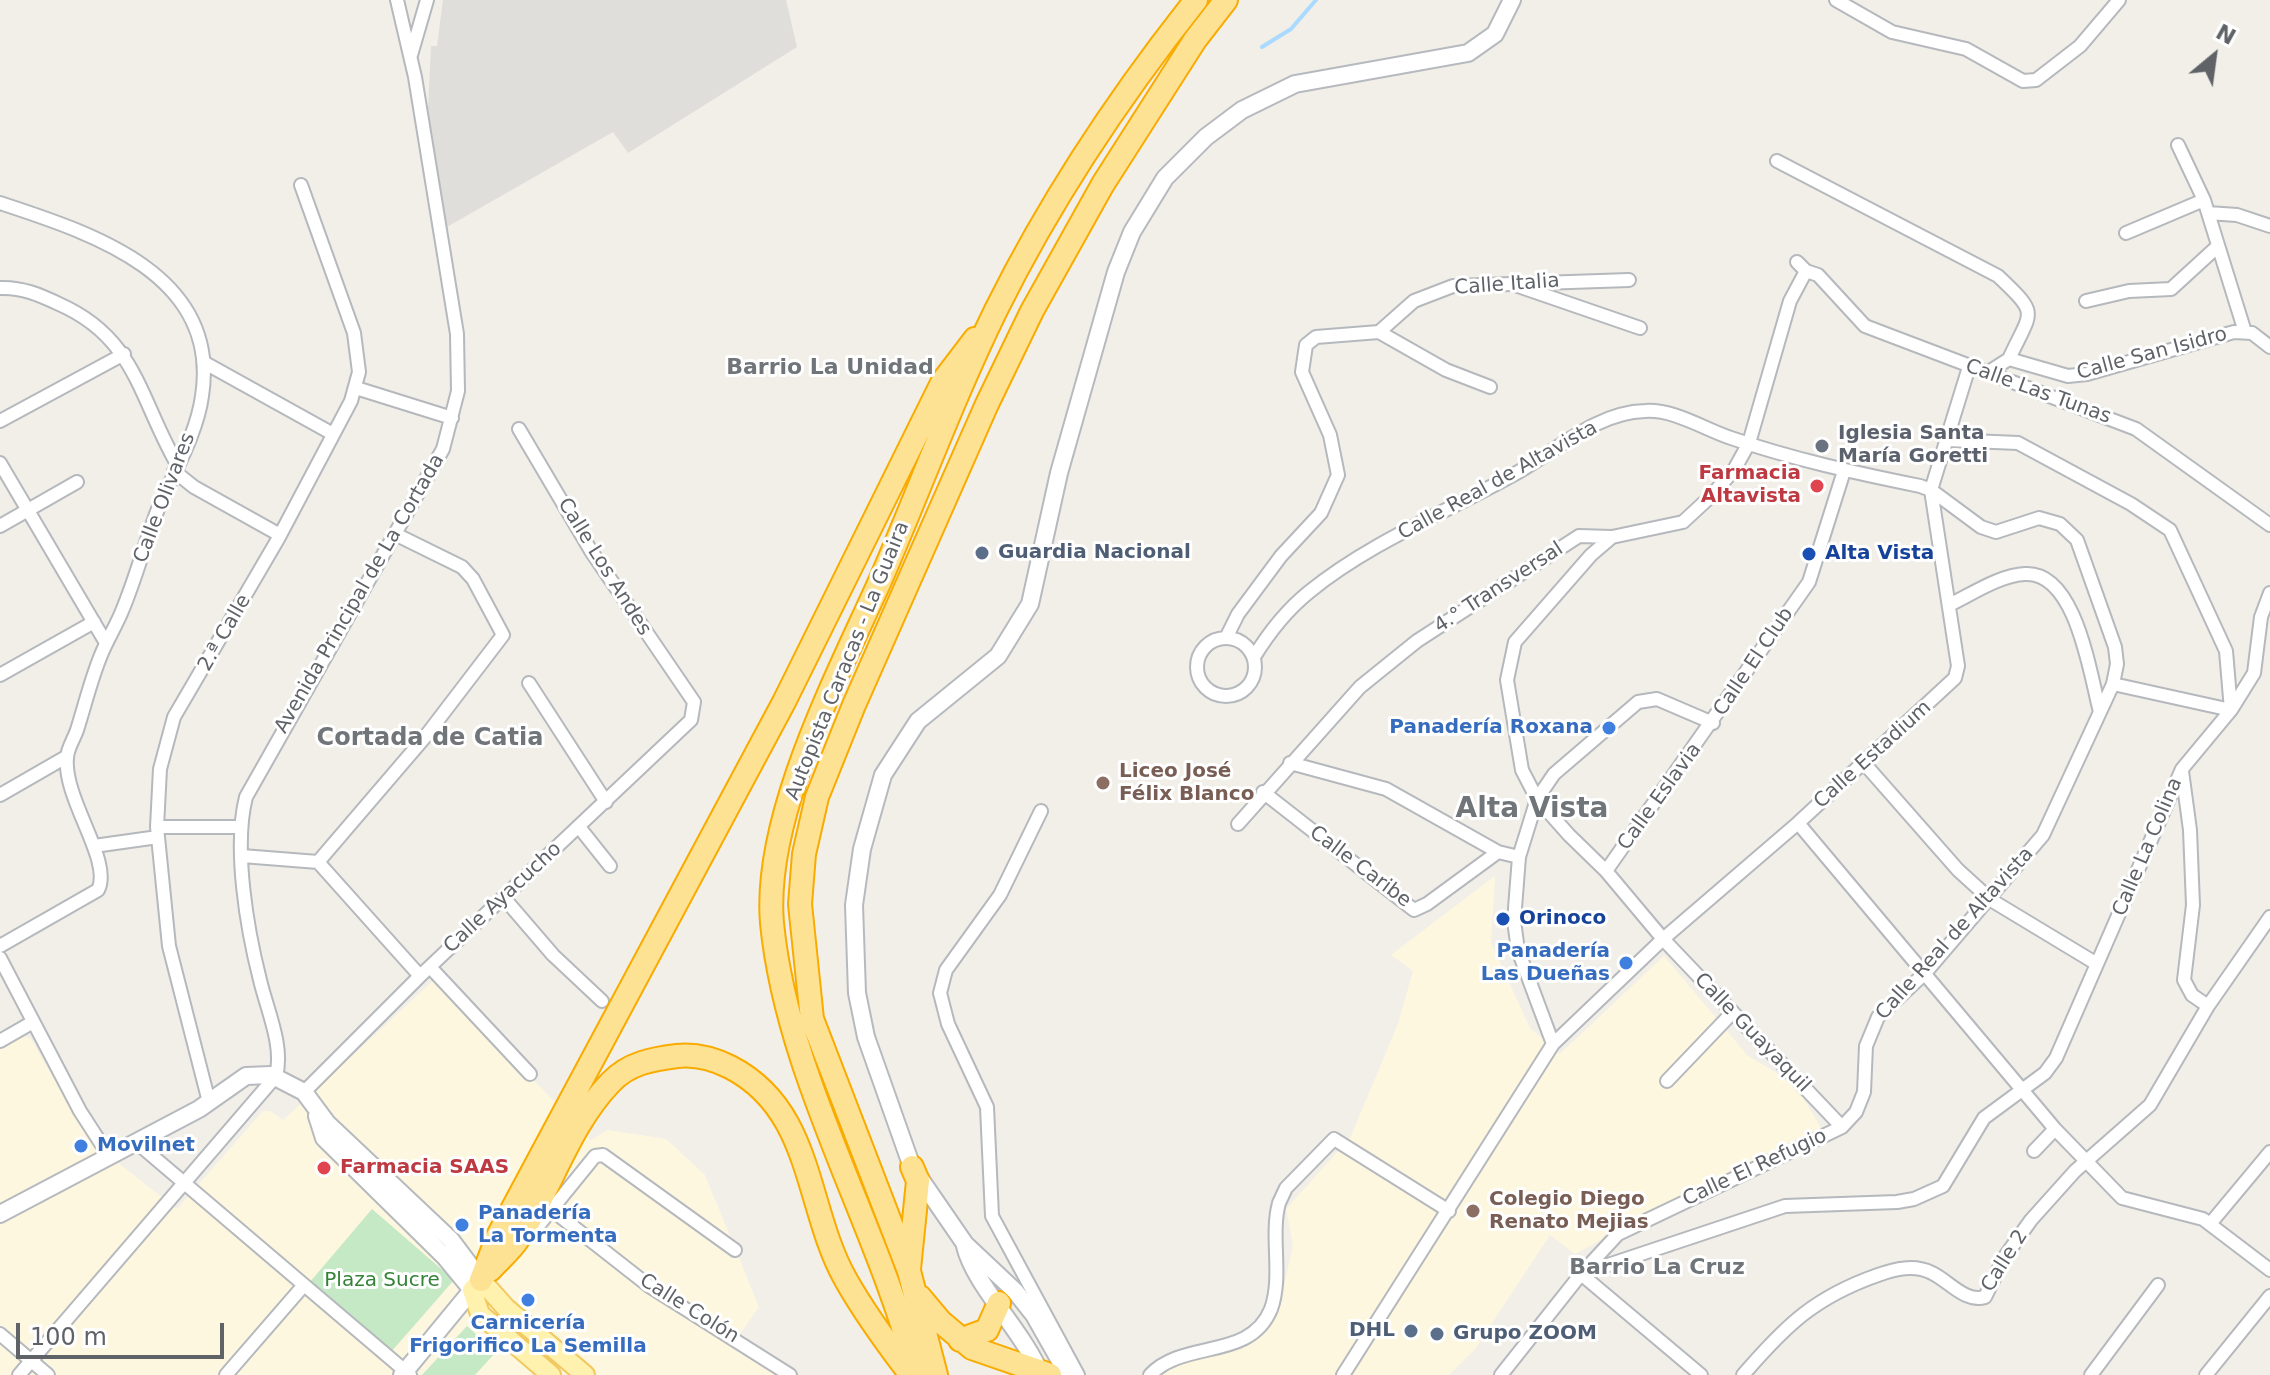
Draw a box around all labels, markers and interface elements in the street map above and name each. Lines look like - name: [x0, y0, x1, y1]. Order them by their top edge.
- north arrow: [2174, 16, 2254, 96]
- text: N: [2212, 19, 2240, 50]
- street label: Calle Italia: [1454, 269, 1560, 301]
- street label: Calle San Isidro: [2074, 322, 2230, 386]
- street label: Calle Las Tunas: [1962, 354, 2114, 430]
- district label: Barrio La Unidad: [726, 355, 934, 381]
- street label: Calle Real de Altavista: [1394, 416, 1602, 546]
- place label: Iglesia Santa María Goretti: [1838, 422, 1988, 469]
- street label: Calle Olivares: [129, 430, 201, 566]
- marker: Iglesia Santa María Goretti: [1813, 437, 1831, 455]
- street label: Avenida Principal de La Cortada: [270, 450, 450, 738]
- place label: Farmacia Altavista: [1699, 462, 1801, 509]
- marker: Farmacia Altavista: [1808, 477, 1826, 495]
- street label: Calle Los Andes: [552, 494, 656, 640]
- street label: Autopista Caracas - La Guaira: [781, 518, 915, 804]
- street label: 4.° Transversal: [1430, 537, 1568, 639]
- place label: Guardia Nacional: [998, 541, 1191, 565]
- place label: Alta Vista: [1825, 542, 1934, 566]
- marker: Guardia Nacional: [973, 544, 991, 562]
- marker: Alta Vista: [1800, 545, 1818, 563]
- street label: 2.ª Calle: [193, 590, 257, 676]
- street label: Calle El Club: [1709, 603, 1799, 721]
- street label: Calle Estadium: [1809, 696, 1937, 814]
- place label: Panadería Roxana: [1389, 716, 1593, 740]
- marker: Panadería Roxana: [1600, 719, 1618, 737]
- district label: Cortada de Catia: [317, 725, 543, 753]
- street label: Calle Eslavia: [1613, 739, 1707, 855]
- place label: Liceo José Félix Blanco: [1119, 760, 1254, 807]
- marker: Liceo José Félix Blanco: [1094, 774, 1112, 792]
- street label: Calle La Colina: [2108, 774, 2188, 920]
- district label: Alta Vista: [1455, 793, 1609, 827]
- street label: Calle Caribe: [1304, 821, 1416, 913]
- street label: Calle Ayacucho: [439, 837, 567, 959]
- street label: Calle Real de Altavista: [1871, 843, 2039, 1025]
- place label: Orinoco: [1519, 907, 1606, 931]
- marker: Orinoco: [1494, 910, 1512, 928]
- place label: Panadería Las Dueñas: [1481, 940, 1610, 987]
- marker: Panadería Las Dueñas: [1617, 954, 1635, 972]
- street label: Calle Guayaquil: [1689, 968, 1815, 1098]
- street label: Calle El Refugio: [1679, 1124, 1831, 1212]
- place label: Movilnet: [97, 1134, 195, 1158]
- marker: Movilnet: [72, 1137, 90, 1155]
- place label: Farmacia SAAS: [340, 1156, 509, 1180]
- marker: Farmacia SAAS: [315, 1159, 333, 1177]
- place label: Colegio Diego Renato Mejias: [1489, 1188, 1649, 1235]
- place label: Panadería La Tormenta: [478, 1202, 617, 1249]
- marker: Colegio Diego Renato Mejias: [1464, 1202, 1482, 1220]
- marker: Panadería La Tormenta: [453, 1216, 471, 1234]
- street label: Calle 2: [1977, 1226, 2033, 1296]
- district label: Barrio La Cruz: [1569, 1255, 1745, 1281]
- park label: Plaza Sucre: [324, 1269, 440, 1293]
- street label: Calle Colón: [635, 1269, 743, 1349]
- marker: Carnicería Frigorifico La Semilla: [519, 1291, 537, 1309]
- scale bar: [20, 1307, 228, 1357]
- place label: Carnicería Frigorifico La Semilla: [409, 1312, 647, 1359]
- place label: DHL: [1349, 1319, 1395, 1343]
- marker: DHL: [1402, 1322, 1420, 1340]
- place label: Grupo ZOOM: [1453, 1322, 1597, 1346]
- text: 100 m: [30, 1323, 107, 1351]
- marker: Grupo ZOOM: [1428, 1325, 1446, 1343]

